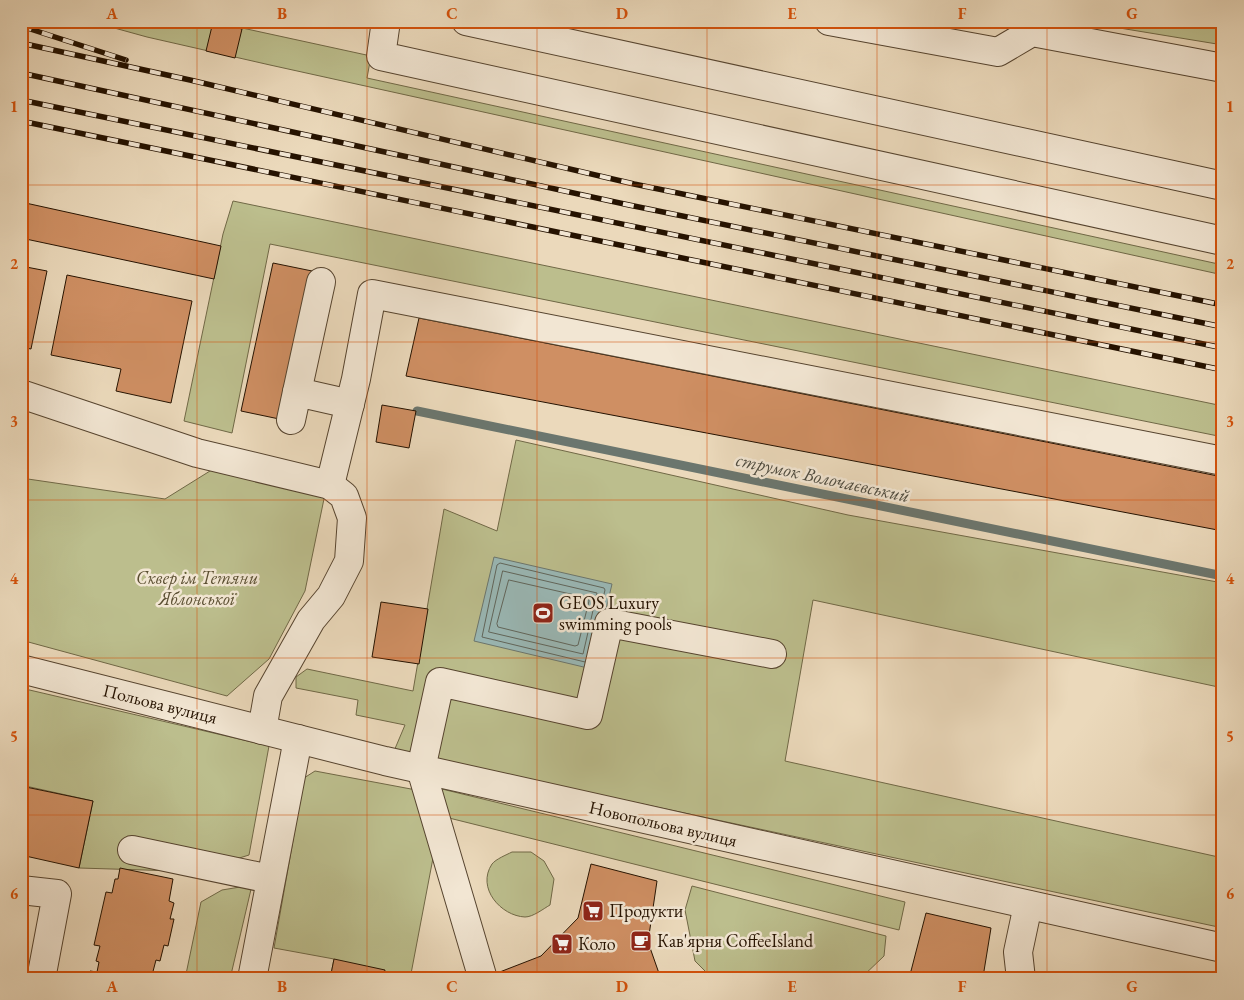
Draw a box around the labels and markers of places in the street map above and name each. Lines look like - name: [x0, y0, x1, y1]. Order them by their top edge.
- place label: GEOS Luxury swimming pools: [559, 591, 672, 635]
- sports icon: GEOS Luxury swimming pools: [531, 601, 555, 625]
- supermarket icon: Продукти: [581, 899, 605, 923]
- place label: Продукти: [609, 899, 684, 922]
- cafe icon: Кав'ярня CoffeeIsland: [629, 929, 653, 953]
- place label: Кав'ярня CoffeeIsland: [657, 929, 814, 952]
- supermarket icon: Коло: [550, 932, 574, 956]
- place label: Коло: [578, 932, 616, 955]

